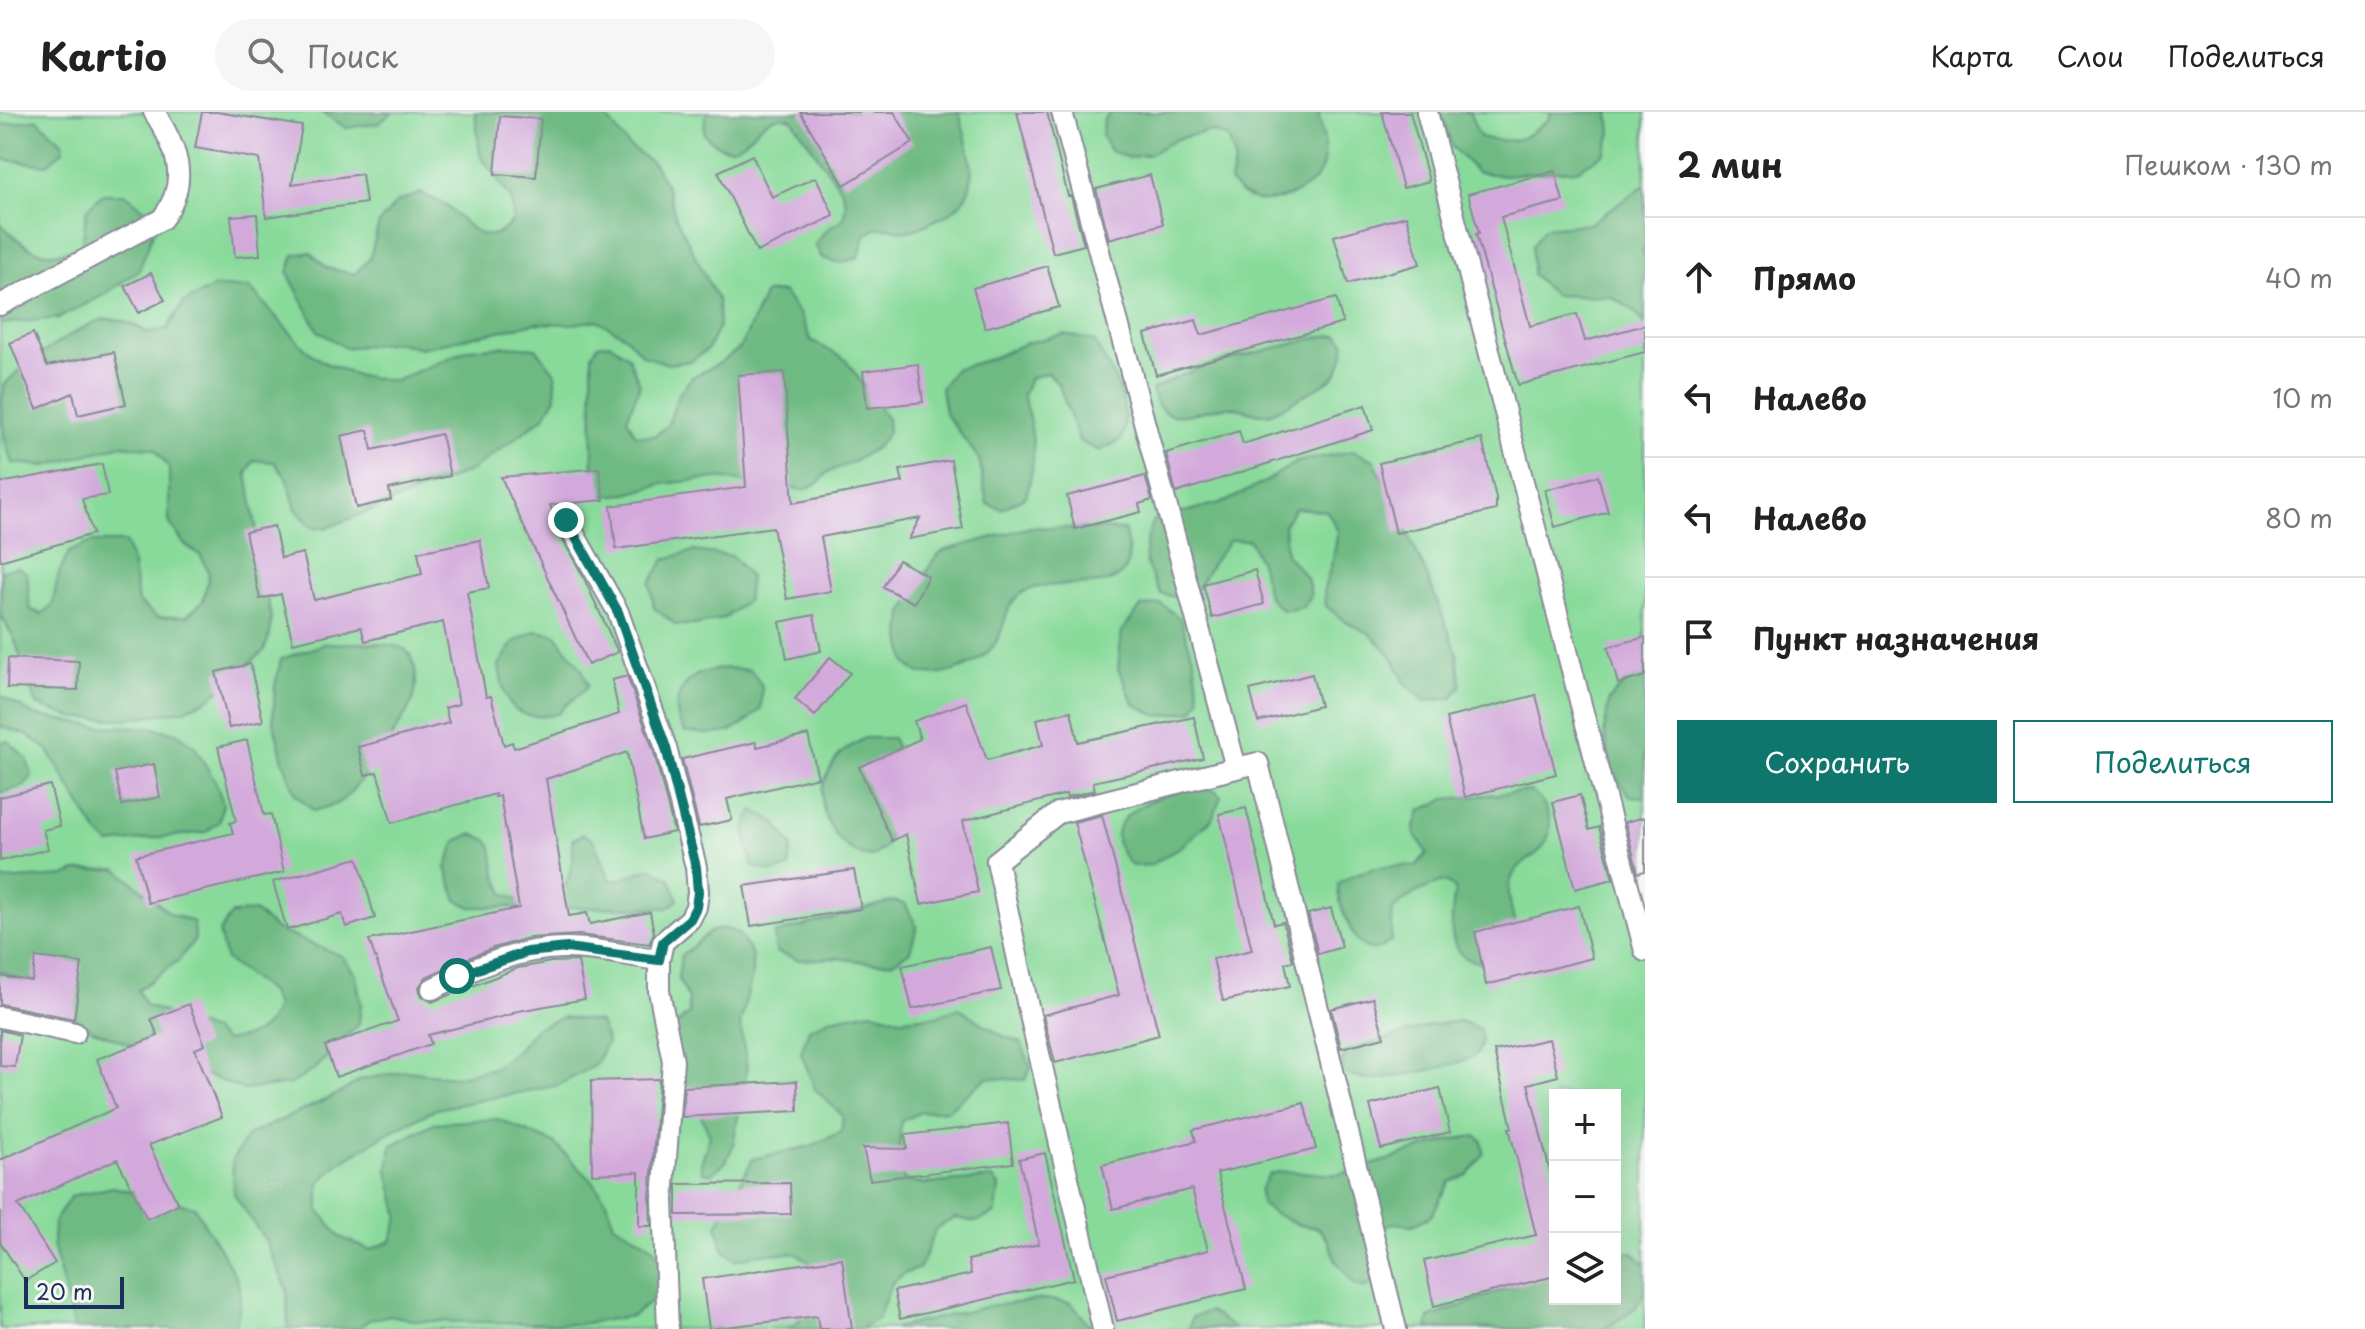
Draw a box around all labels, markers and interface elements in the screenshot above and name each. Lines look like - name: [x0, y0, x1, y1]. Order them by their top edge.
- search box: [215, 19, 775, 91]
- text: Kartio: [40, 27, 167, 84]
- icon: search: [243, 33, 287, 77]
- text: Поиск: [307, 33, 398, 78]
- text: Карта: [1930, 34, 2013, 77]
- text: Слои: [2057, 34, 2124, 77]
- text: Поделиться: [2168, 34, 2325, 77]
- text: 2 мин: [1677, 138, 1783, 190]
- text: Пешком · 130 m: [2124, 145, 2333, 184]
- icon: ahead: [1677, 255, 1721, 299]
- text: Прямо: [1753, 255, 1856, 300]
- text: 40 m: [2265, 258, 2333, 297]
- icon: left: [1677, 375, 1721, 419]
- text: Налево: [1753, 375, 1867, 420]
- text: 10 m: [2272, 378, 2333, 417]
- icon: left: [1677, 495, 1721, 539]
- text: Налево: [1753, 495, 1867, 540]
- text: 80 m: [2265, 498, 2333, 537]
- route end: [548, 502, 584, 538]
- icon: arrive: [1677, 615, 1721, 659]
- text: Пункт назначения: [1753, 615, 2039, 660]
- button: Сохранить: [1677, 720, 1997, 803]
- button: Поделиться: [2013, 720, 2333, 803]
- route start: [439, 958, 475, 994]
- map controls: [1549, 1089, 1621, 1305]
- button: +: [1549, 1089, 1621, 1161]
- button: −: [1549, 1161, 1621, 1233]
- button: layers: [1549, 1233, 1621, 1305]
- scale bar: [24, 1273, 124, 1309]
- text: 20 m: [36, 1274, 93, 1307]

